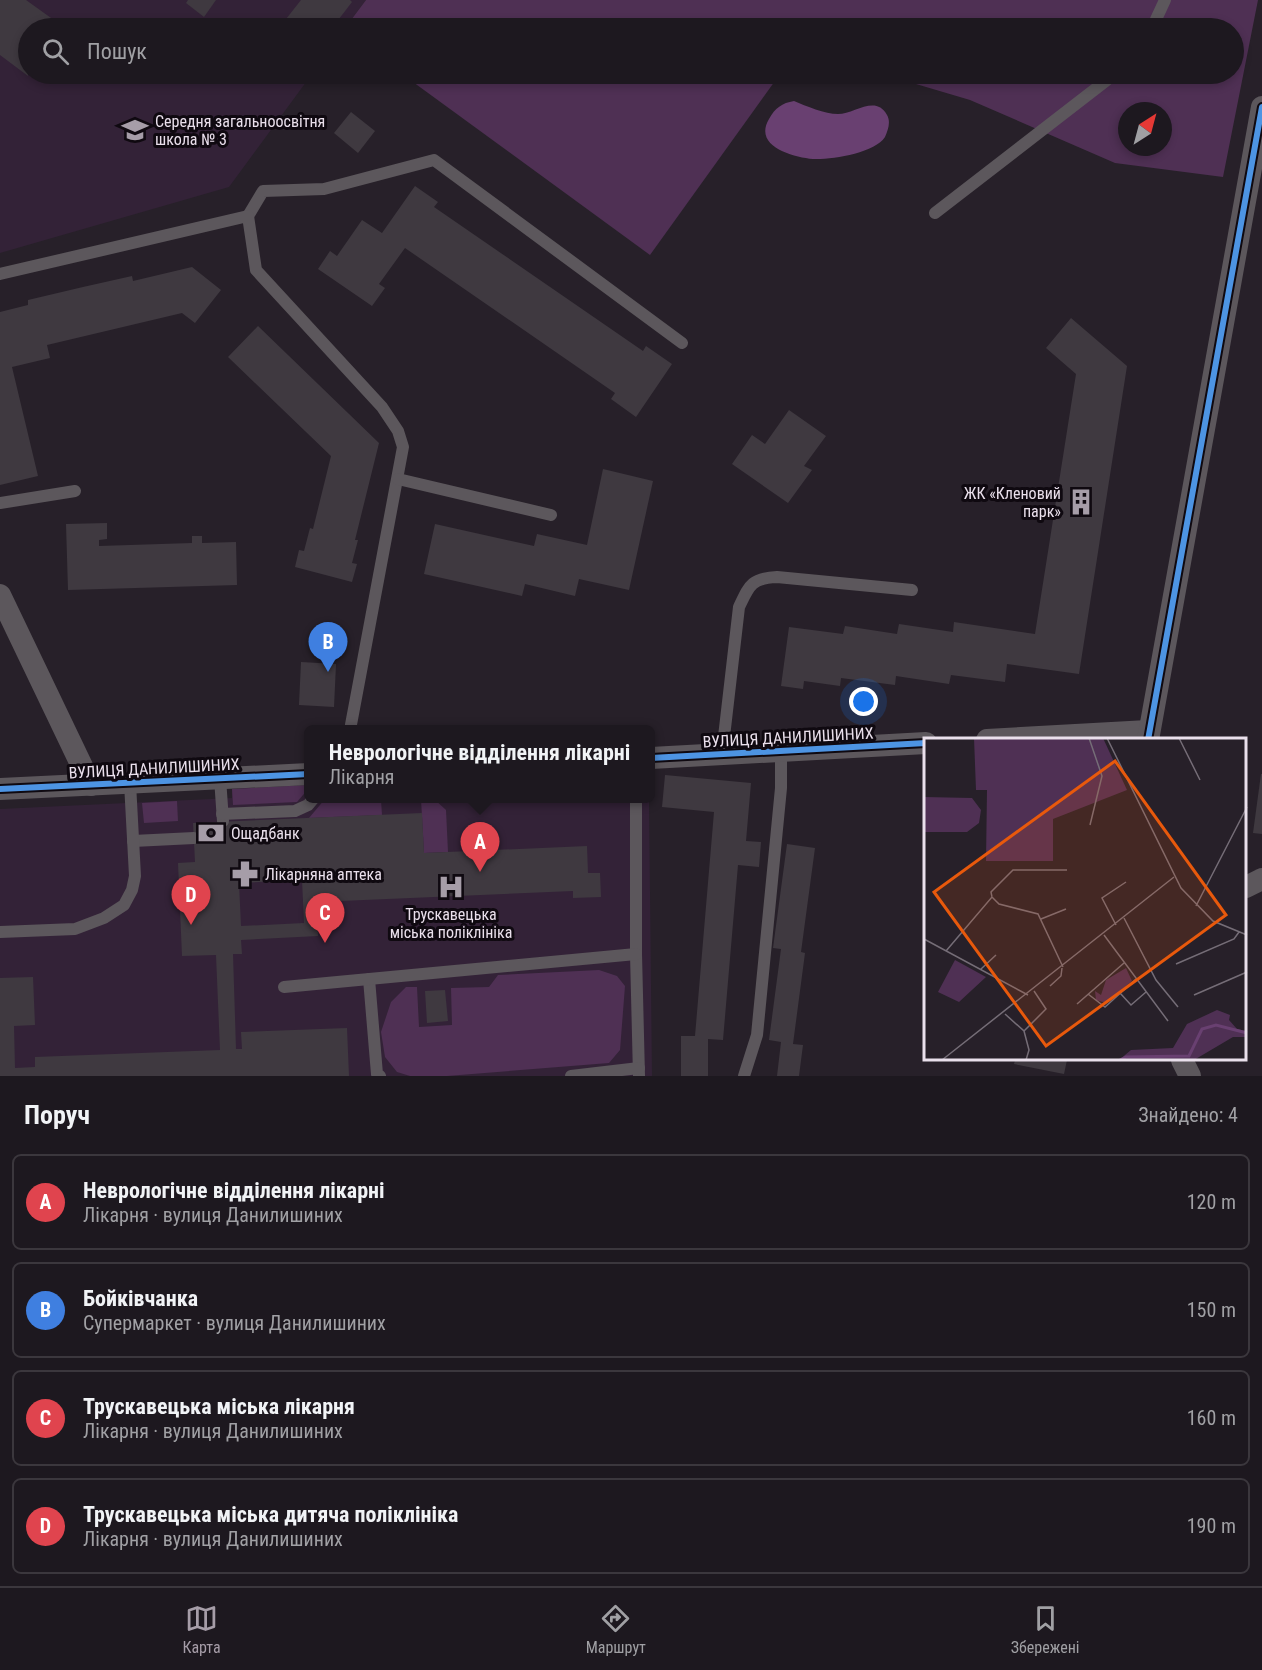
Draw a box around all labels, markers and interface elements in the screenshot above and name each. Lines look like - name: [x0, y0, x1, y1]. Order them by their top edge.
- search box: [18, 18, 1244, 84]
- icon: search: [39, 35, 72, 68]
- text: Пошук: [87, 39, 147, 64]
- north arrow: [1118, 102, 1172, 156]
- place label: Середня загальноосвітня школа № 3: [155, 112, 325, 149]
- school or university icon: Середня загальноосвітня школа № 3: [120, 115, 150, 145]
- place label: ЖК «Кленовий парк»: [964, 484, 1061, 521]
- building icon: ЖК «Кленовий парк»: [1066, 487, 1096, 517]
- pin: B: [308, 622, 348, 672]
- your location: [849, 687, 878, 716]
- street label: ВУЛИЦЯ ДАНИЛИШИНИХ: [702, 724, 874, 751]
- popup: [304, 725, 655, 803]
- inset map: [924, 738, 1247, 1061]
- text: Неврологічне відділення лікарні: [329, 740, 630, 765]
- street label: ВУЛИЦЯ ДАНИЛИШИНИХ: [68, 755, 240, 782]
- text: Лікарня: [329, 765, 394, 789]
- bank icon: Ощадбанк: [196, 818, 226, 848]
- pin: A: [460, 822, 500, 872]
- place label: Ощадбанк: [231, 824, 300, 843]
- pharmacy icon: Лікарняна аптека: [230, 859, 260, 889]
- place label: Лікарняна аптека: [265, 865, 382, 884]
- hospital icon: Трускавецька міська поліклініка: [436, 872, 466, 902]
- pin: D: [172, 876, 210, 925]
- pin: C: [306, 894, 344, 943]
- place label: Трускавецька міська поліклініка: [390, 905, 512, 942]
- text: Поруч: [24, 1100, 90, 1130]
- text: Знайдено: 4: [1138, 1103, 1238, 1127]
- text: Неврологічне відділення лікарні: [83, 1178, 385, 1203]
- text: A: [40, 1190, 51, 1214]
- text: 120 m: [1187, 1190, 1236, 1214]
- text: Лікарня · вулиця Данилишиних: [83, 1203, 343, 1227]
- text: Бойківчанка: [83, 1286, 198, 1311]
- text: B: [40, 1298, 51, 1322]
- text: 150 m: [1187, 1298, 1236, 1322]
- text: Супермаркет · вулиця Данилишиних: [83, 1311, 386, 1335]
- text: Трускавецька міська лікарня: [83, 1394, 355, 1419]
- text: C: [40, 1406, 51, 1430]
- text: 160 m: [1187, 1406, 1236, 1430]
- text: Лікарня · вулиця Данилишиних: [83, 1419, 343, 1443]
- text: Трускавецька міська дитяча поліклініка: [83, 1502, 458, 1527]
- text: D: [40, 1514, 51, 1538]
- text: 190 m: [1187, 1514, 1236, 1538]
- text: Лікарня · вулиця Данилишиних: [83, 1527, 343, 1551]
- tab: Карта: [182, 1602, 221, 1657]
- tab: Маршрут: [586, 1602, 646, 1657]
- tab: Збережені: [1011, 1602, 1080, 1657]

